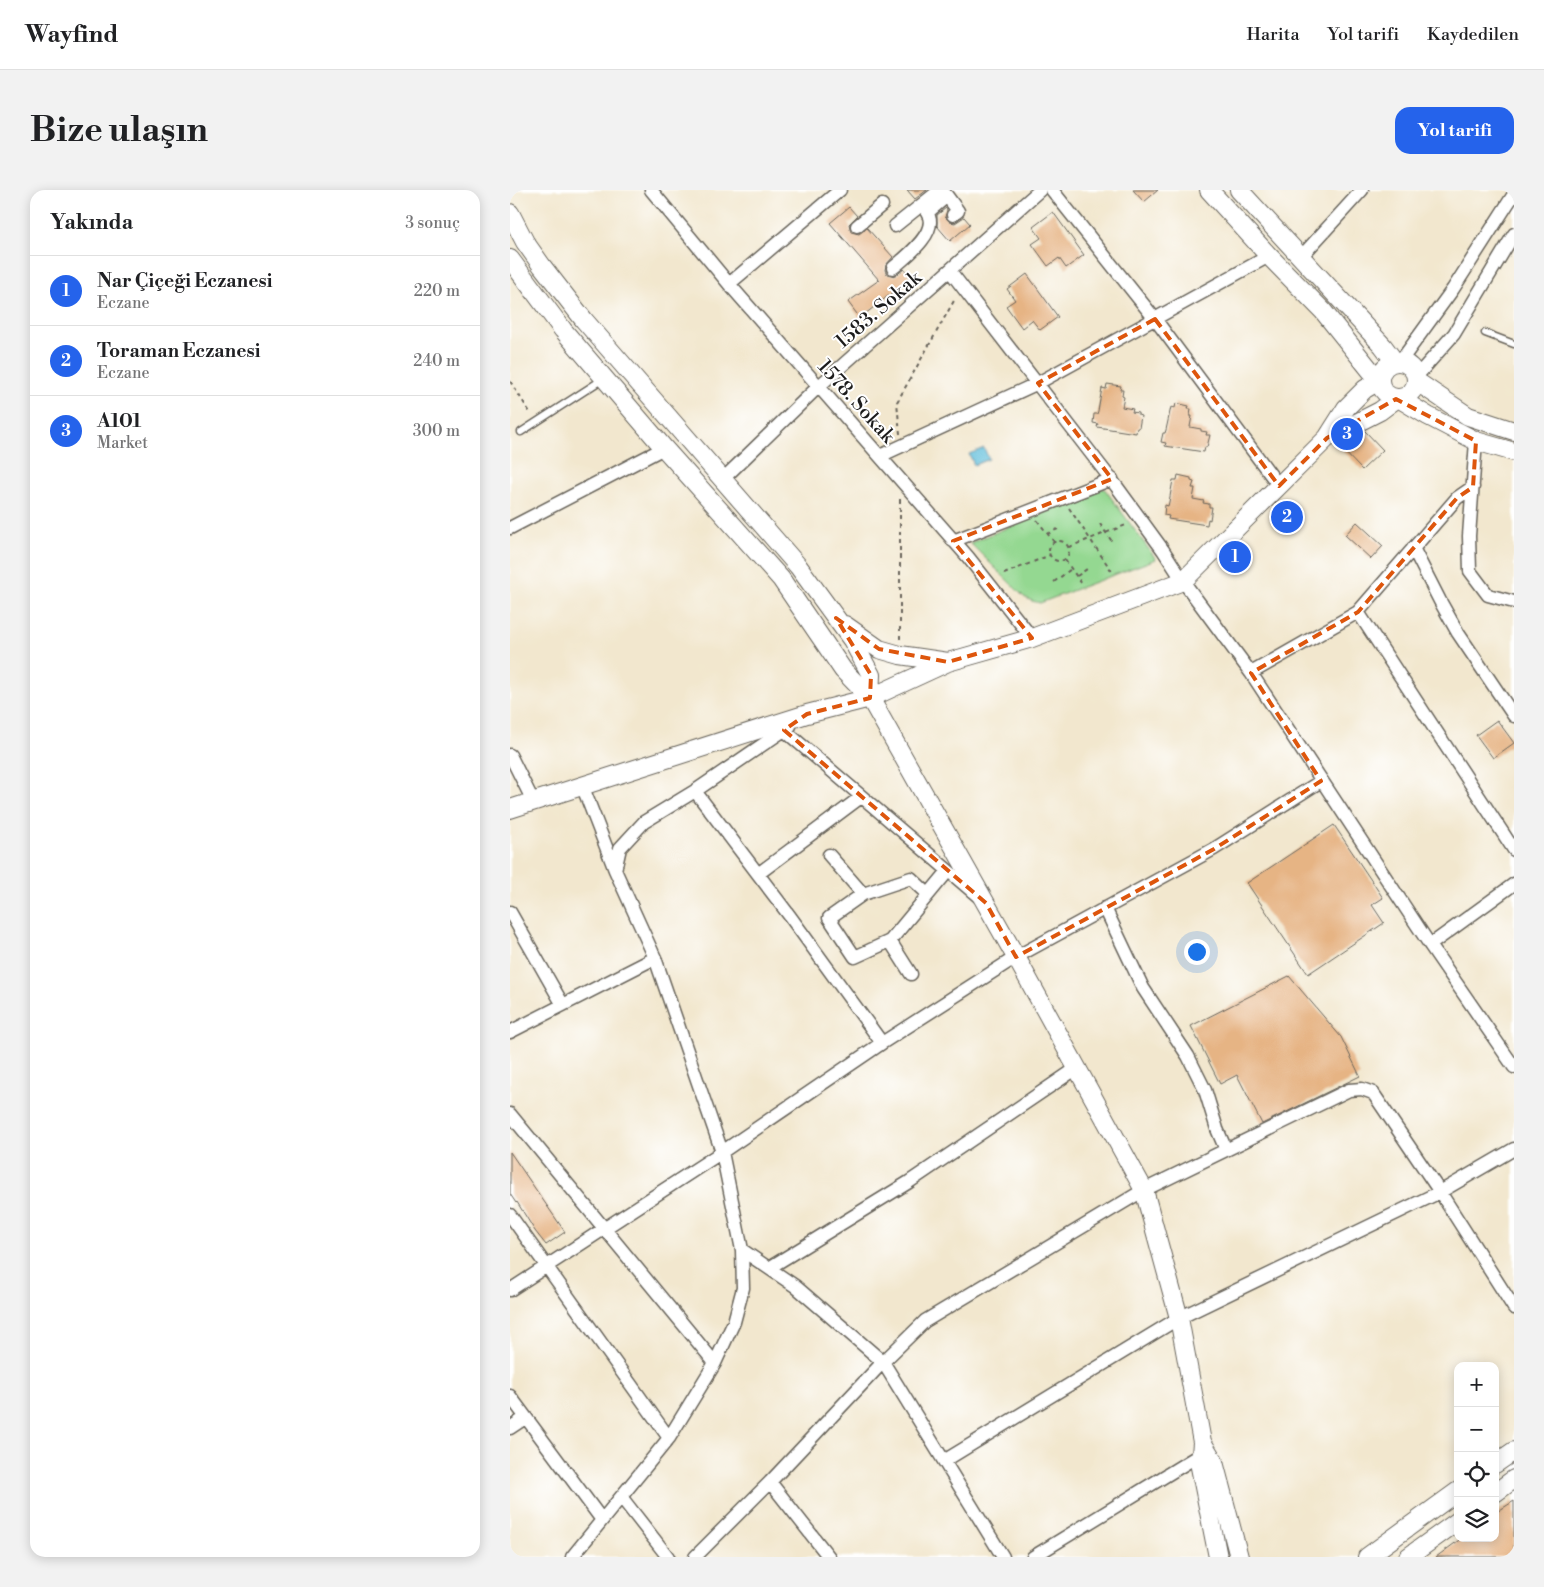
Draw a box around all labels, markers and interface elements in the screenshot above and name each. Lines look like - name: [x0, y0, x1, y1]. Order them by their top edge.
- text: Wayfind: [25, 20, 118, 50]
- text: Harita: [1247, 23, 1300, 46]
- text: Yol tarifi: [1328, 23, 1399, 46]
- text: Kaydedilen: [1427, 23, 1519, 46]
- button: Yol tarifi: [1395, 107, 1514, 154]
- text: Bize ulaşın: [30, 109, 208, 152]
- text: Yakında: [50, 210, 133, 236]
- text: 3 sonuç: [405, 213, 460, 233]
- street label: 1583. Sokak: [831, 265, 928, 354]
- text: Nar Çiçeği Eczanesi: [97, 269, 273, 293]
- text: 1: [62, 281, 70, 301]
- text: 220 m: [414, 281, 460, 301]
- text: Eczane: [97, 293, 150, 313]
- text: Toraman Eczanesi: [97, 339, 261, 363]
- text: 2: [61, 351, 71, 371]
- text: 240 m: [413, 351, 460, 371]
- street label: 1578. Sokak: [812, 355, 901, 450]
- text: Eczane: [97, 363, 150, 383]
- text: A101: [97, 409, 141, 433]
- pin: 3: [1331, 415, 1363, 453]
- text: 3: [61, 421, 71, 441]
- text: 300 m: [413, 421, 460, 441]
- text: Market: [97, 433, 148, 453]
- pin: 2: [1271, 498, 1303, 536]
- pin: 1: [1219, 538, 1251, 576]
- your location: [1184, 939, 1210, 965]
- map controls: [1454, 1362, 1499, 1542]
- button: +: [1454, 1362, 1499, 1407]
- button: −: [1454, 1407, 1499, 1452]
- button: locate: [1454, 1452, 1499, 1497]
- button: layers: [1454, 1497, 1499, 1542]

